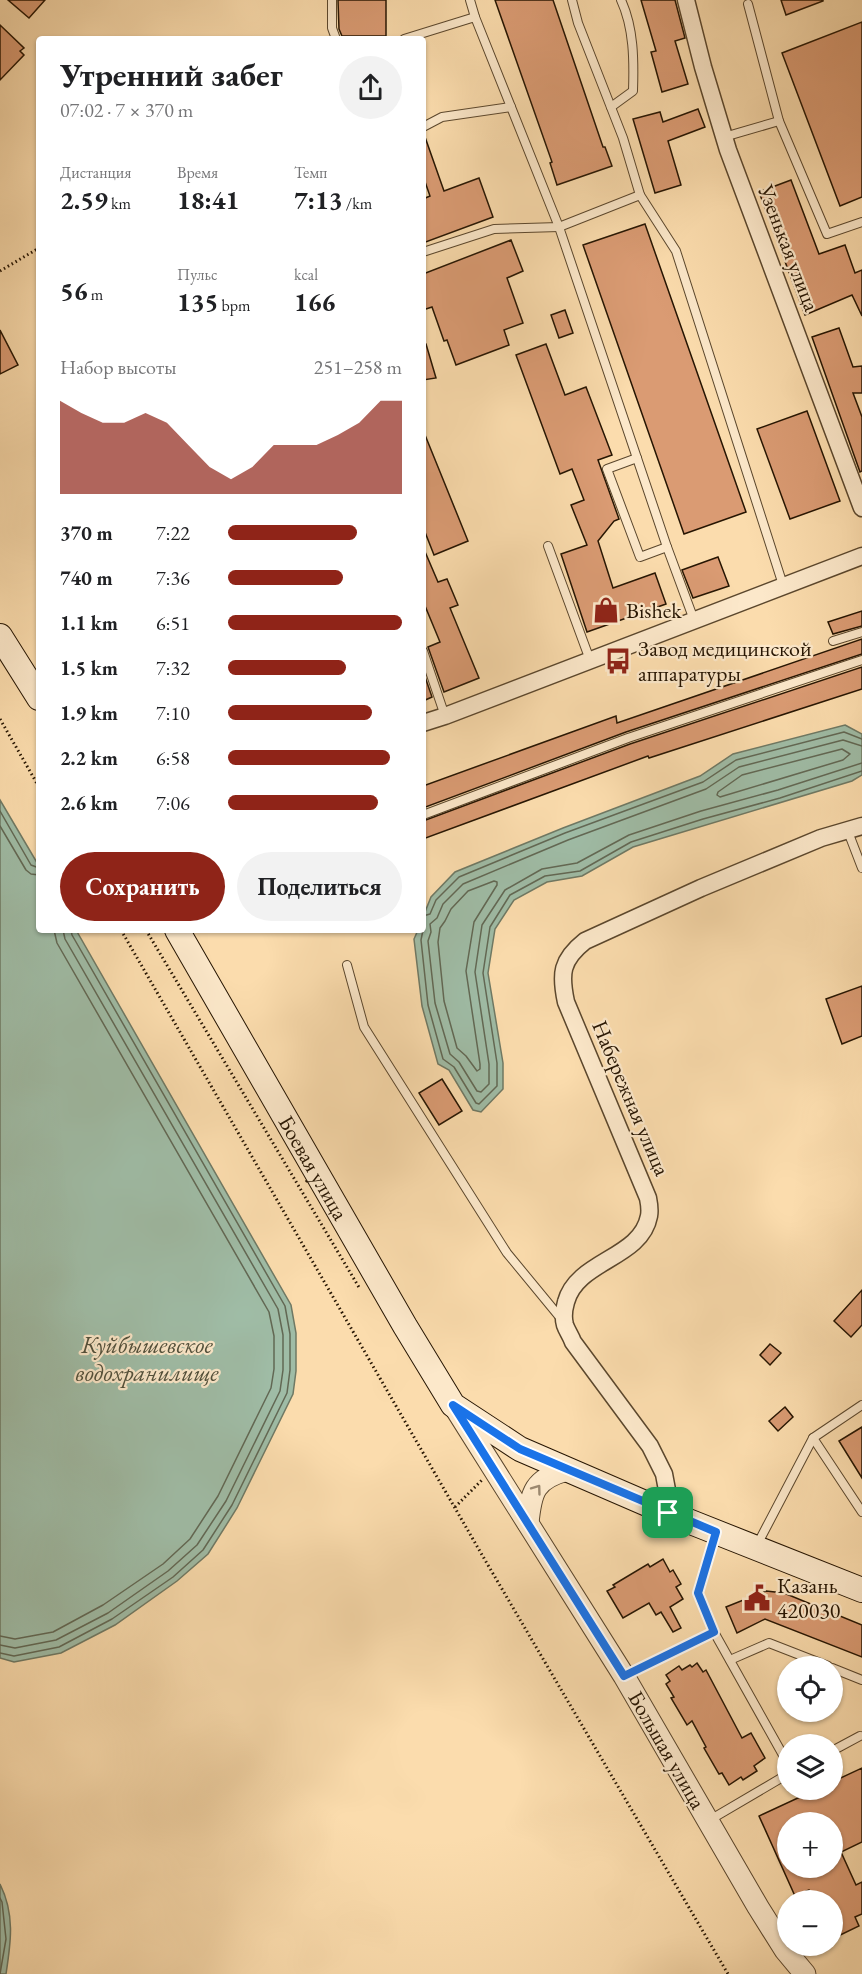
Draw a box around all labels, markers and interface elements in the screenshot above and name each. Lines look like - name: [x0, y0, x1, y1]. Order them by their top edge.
- text: Утренний забег: [60, 53, 283, 96]
- button: share: [339, 56, 402, 119]
- text: 07:02 · 7 × 370 m: [60, 97, 193, 123]
- text: Дистанция: [60, 162, 131, 183]
- text: Время: [177, 162, 218, 183]
- text: Темп: [294, 162, 327, 183]
- street label: Узенькая улица: [751, 180, 827, 316]
- text: 2.59: [60, 183, 108, 217]
- text: 18:41: [177, 183, 239, 217]
- text: 7:13: [294, 183, 343, 217]
- text: km: [108, 193, 131, 214]
- text: /km: [343, 193, 372, 214]
- text: Пульс: [177, 264, 218, 285]
- text: kcal: [294, 264, 318, 285]
- text: 56: [60, 274, 88, 308]
- text: m: [88, 284, 103, 305]
- text: 135: [177, 285, 218, 319]
- text: 166: [294, 285, 335, 319]
- text: bpm: [218, 295, 250, 316]
- text: Набор высоты: [60, 354, 176, 380]
- text: 251–258 m: [314, 354, 402, 380]
- text: 370 m: [60, 520, 113, 546]
- text: 7:22: [156, 520, 190, 546]
- text: 740 m: [60, 565, 113, 591]
- text: 7:36: [156, 565, 190, 591]
- shop icon: Bishek: [591, 595, 621, 625]
- place label: Bishek: [626, 596, 682, 625]
- text: 1.1 km: [60, 610, 118, 636]
- text: 6:51: [156, 610, 190, 636]
- place label: Завод медицинской аппаратуры: [638, 634, 812, 688]
- bus stop icon: Завод медицинской аппаратуры: [603, 646, 633, 676]
- text: 1.5 km: [60, 655, 118, 681]
- text: 7:32: [156, 655, 190, 681]
- text: 1.9 km: [60, 700, 118, 726]
- text: 7:10: [156, 700, 190, 726]
- text: 2.2 km: [60, 745, 118, 771]
- text: 6:58: [156, 745, 190, 771]
- text: 2.6 km: [60, 790, 118, 816]
- text: 7:06: [156, 790, 190, 816]
- button: Сохранить: [60, 852, 225, 921]
- button: Поделиться: [237, 852, 402, 921]
- street label: Набережная улица: [585, 1016, 677, 1180]
- street label: Боевая улица: [272, 1110, 355, 1225]
- water label: Куйбышевское водохранилище: [76, 1329, 219, 1388]
- one-way arrow: [530, 1485, 541, 1496]
- pin: [642, 1487, 693, 1538]
- icon: arrive: [651, 1496, 684, 1529]
- place label: Казань 420030: [777, 1571, 841, 1625]
- public building icon: Казань 420030: [742, 1583, 772, 1613]
- map controls: [777, 1656, 843, 1956]
- button: locate: [777, 1656, 843, 1722]
- street label: Большая улица: [621, 1686, 713, 1815]
- button: layers: [777, 1734, 843, 1800]
- button: +: [777, 1812, 843, 1878]
- button: −: [777, 1890, 843, 1956]

